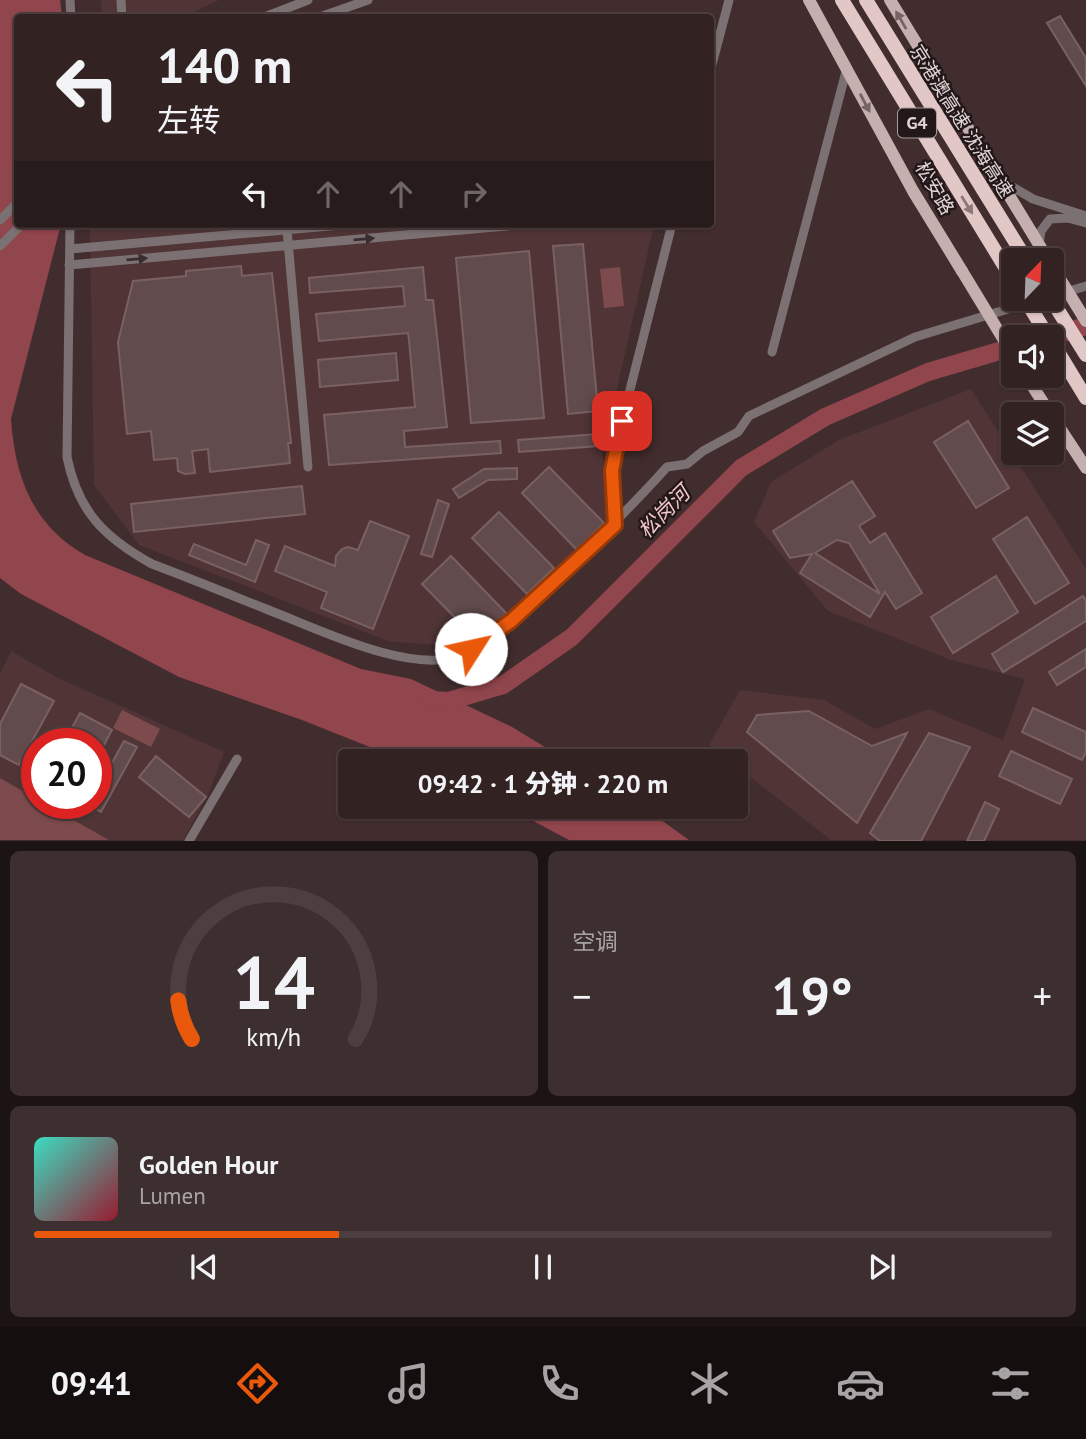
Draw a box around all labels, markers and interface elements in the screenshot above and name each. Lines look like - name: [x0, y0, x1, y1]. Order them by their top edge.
- one-way arrow: [895, 10, 907, 30]
- text: 140 m: [157, 33, 292, 97]
- street label: 京港澳高速 沈海高速: [905, 40, 1019, 202]
- icon: left: [42, 42, 133, 133]
- one-way arrow: [859, 93, 871, 113]
- text: 左转: [157, 99, 221, 141]
- road number: G4: [898, 109, 936, 138]
- street label: 松安路: [910, 157, 960, 219]
- icon: left: [236, 175, 274, 213]
- icon: ahead: [309, 175, 347, 213]
- icon: ahead: [382, 175, 420, 213]
- icon: right: [455, 175, 493, 213]
- one-way arrow: [961, 195, 974, 214]
- one-way arrow: [353, 233, 375, 244]
- north arrow: [1001, 248, 1064, 312]
- map controls: [1001, 248, 1064, 465]
- one-way arrow: [127, 253, 149, 264]
- button: sound: [1001, 325, 1064, 388]
- pin: [592, 391, 652, 451]
- icon: arrive: [603, 402, 641, 440]
- button: layers: [1001, 402, 1064, 465]
- water label: 松岗河: [632, 477, 698, 543]
- position arrow: [434, 612, 508, 686]
- speed limit sign: 20: [21, 728, 112, 819]
- text: 09:42 · 1 分钟 · 220 m: [418, 767, 668, 800]
- text: 空调: [572, 927, 618, 956]
- text: 14: [233, 936, 315, 1030]
- text: 19°: [771, 962, 853, 1029]
- text: −: [572, 971, 591, 1020]
- text: +: [1033, 971, 1052, 1020]
- text: km/h: [247, 1021, 301, 1053]
- text: Golden Hour: [139, 1148, 278, 1181]
- text: Lumen: [139, 1181, 206, 1210]
- icon: previous: [185, 1248, 223, 1286]
- icon: pause: [524, 1248, 562, 1286]
- icon: next: [863, 1248, 901, 1286]
- icon: directions: [233, 1359, 282, 1408]
- icon: music: [384, 1359, 433, 1408]
- icon: phone: [535, 1359, 584, 1408]
- icon: climate: [685, 1359, 734, 1408]
- icon: car: [836, 1359, 885, 1408]
- icon: filters: [986, 1359, 1035, 1408]
- text: 09:41: [51, 1362, 132, 1404]

